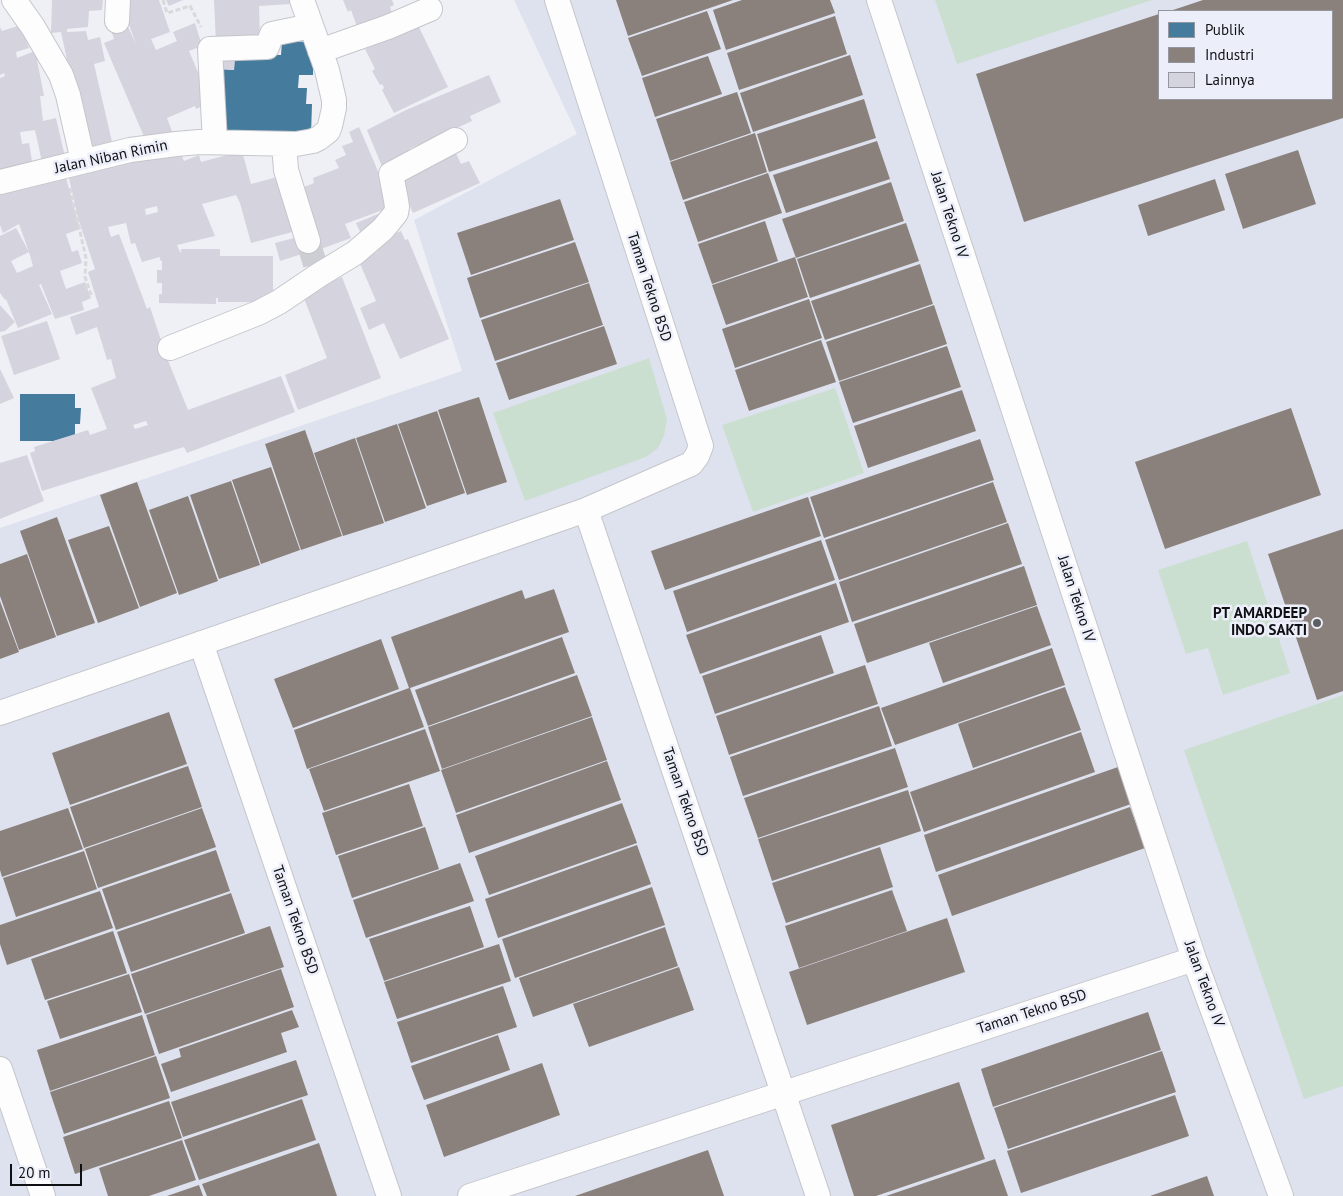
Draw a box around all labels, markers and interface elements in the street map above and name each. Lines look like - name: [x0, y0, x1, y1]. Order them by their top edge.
- legend: [1158, 10, 1333, 100]
- text: Publik: [1205, 20, 1245, 39]
- text: Industri: [1205, 45, 1254, 64]
- text: Lainnya: [1205, 70, 1255, 89]
- street label: Jalan Niban Rimin: [53, 136, 169, 178]
- street label: Jalan Tekno IV: [927, 169, 971, 261]
- street label: Taman Tekno BSD: [623, 230, 675, 344]
- street label: Jalan Tekno IV: [1054, 553, 1098, 645]
- place label: PT AMARDEEP INDO SAKTI: [1213, 605, 1307, 640]
- marker: PT AMARDEEP INDO SAKTI: [1311, 617, 1323, 629]
- street label: Taman Tekno BSD: [658, 745, 712, 859]
- street label: Taman Tekno BSD: [268, 863, 322, 977]
- street label: Jalan Tekno IV: [1180, 939, 1228, 1029]
- street label: Taman Tekno BSD: [975, 986, 1089, 1038]
- scale bar: [12, 1154, 85, 1186]
- text: 20 m: [18, 1163, 51, 1182]

